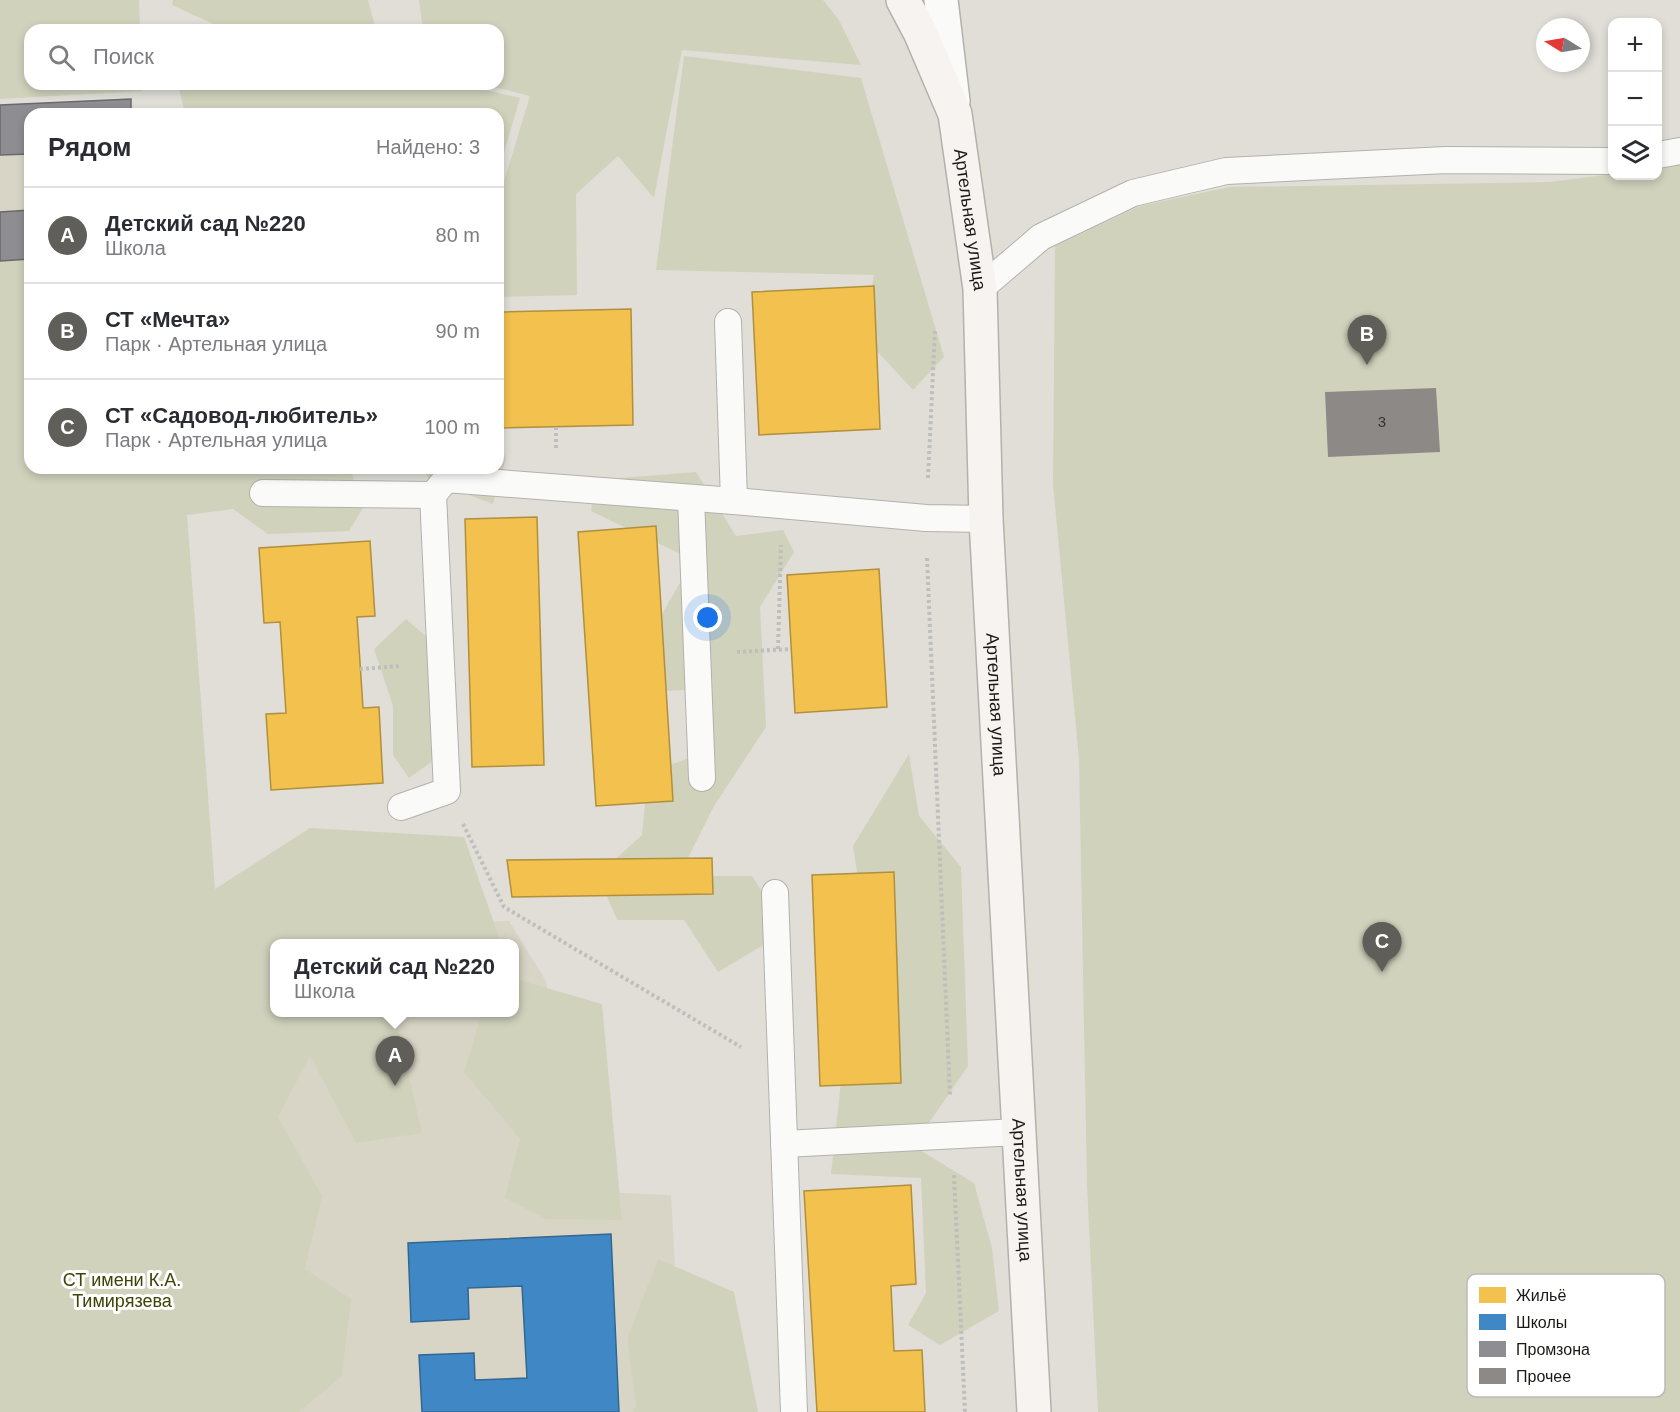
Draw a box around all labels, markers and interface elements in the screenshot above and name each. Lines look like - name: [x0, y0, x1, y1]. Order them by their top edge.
- north arrow: [1536, 18, 1590, 72]
- map controls: [1608, 18, 1662, 180]
- button: +: [1608, 18, 1662, 72]
- search box: [24, 24, 504, 90]
- icon: search: [45, 41, 78, 74]
- text: Поиск: [93, 44, 154, 69]
- button: −: [1608, 72, 1662, 126]
- button: layers: [1608, 126, 1662, 180]
- text: Рядом: [48, 132, 131, 162]
- text: Найдено: 3: [376, 136, 480, 158]
- street label: Артельная улица: [950, 147, 990, 293]
- text: Детский сад №220: [105, 211, 306, 236]
- text: A: [60, 224, 75, 246]
- text: 80 m: [436, 224, 480, 246]
- text: Школа: [105, 237, 166, 259]
- text: СТ «Мечта»: [105, 307, 230, 332]
- pin: B: [1348, 316, 1386, 365]
- text: B: [60, 320, 75, 342]
- text: 90 m: [436, 320, 480, 342]
- text: Парк · Артельная улица: [105, 333, 327, 355]
- text: СТ «Садовод-любитель»: [105, 403, 378, 428]
- house number: 3: [1378, 413, 1386, 430]
- text: C: [60, 416, 75, 438]
- text: 100 m: [424, 416, 480, 438]
- text: Парк · Артельная улица: [105, 429, 327, 451]
- your location: [693, 603, 722, 632]
- street label: Артельная улица: [982, 632, 1010, 778]
- pin: C: [1362, 922, 1402, 972]
- popup: [270, 939, 519, 1017]
- text: Детский сад №220: [294, 954, 495, 979]
- text: Школа: [294, 980, 355, 1002]
- pin: A: [376, 1036, 414, 1086]
- street label: Артельная улица: [1008, 1118, 1036, 1263]
- park label: СТ имени К.А. Тимирязева: [63, 1270, 181, 1311]
- legend: [1467, 1274, 1665, 1397]
- text: Жильё: [1516, 1287, 1566, 1304]
- text: Школы: [1516, 1314, 1567, 1331]
- text: Промзона: [1516, 1341, 1590, 1358]
- text: Прочее: [1516, 1368, 1571, 1385]

